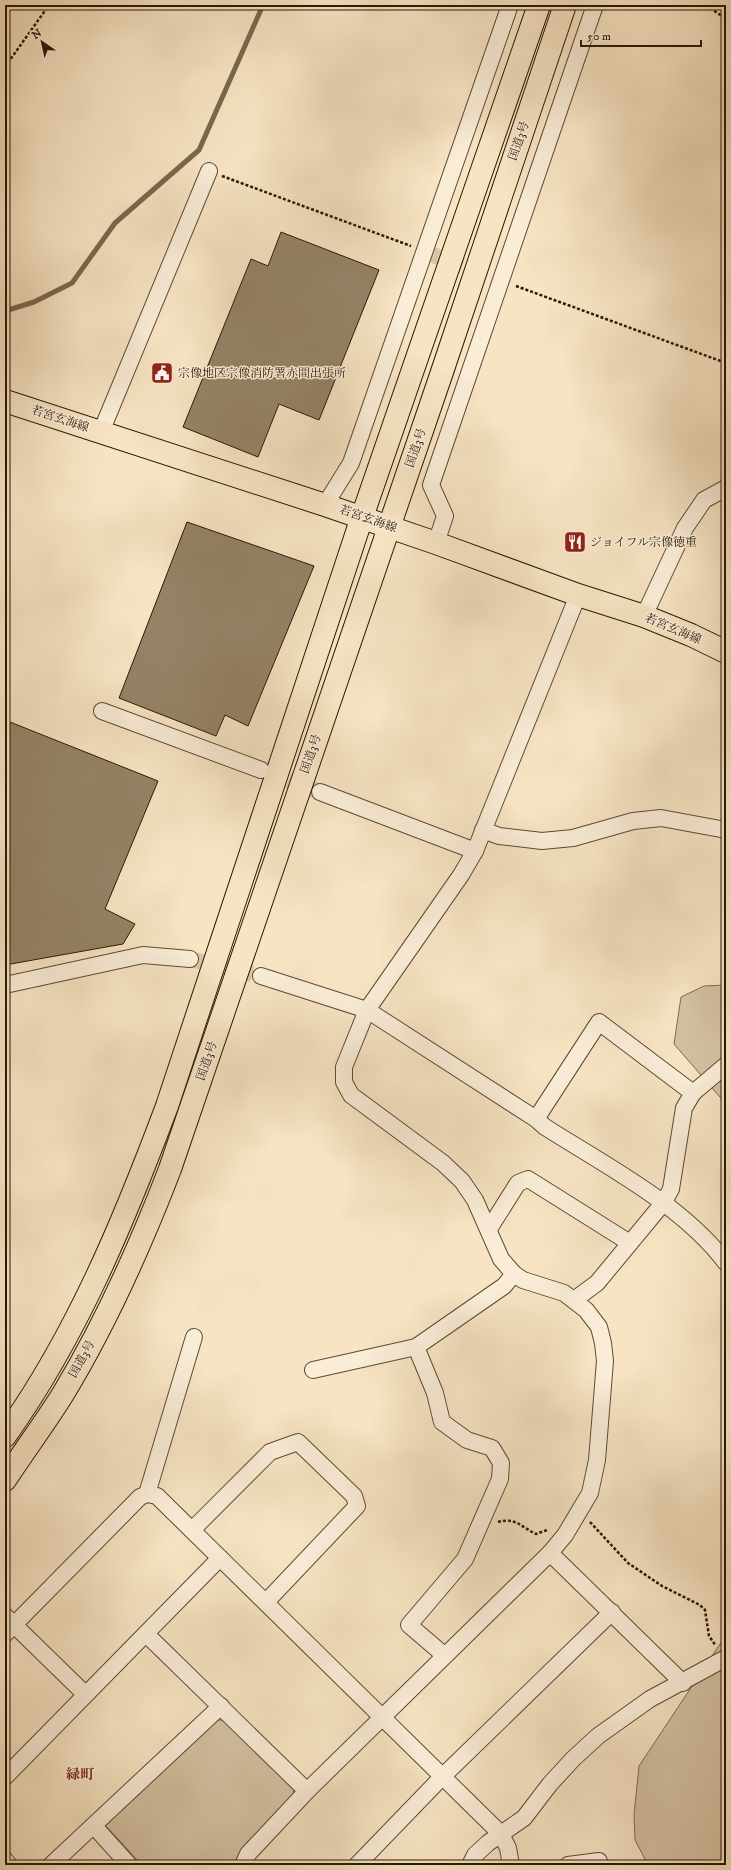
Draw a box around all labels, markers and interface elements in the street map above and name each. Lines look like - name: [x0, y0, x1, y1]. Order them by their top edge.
- north arrow: [22, 22, 62, 62]
- scale bar: [581, 22, 701, 48]
- text: N: [29, 26, 45, 43]
- text: 50 m: [587, 29, 611, 44]
- street label: 国道3号: [505, 119, 533, 163]
- public building icon: 宗像地区宗像消防署赤間出張所: [149, 360, 175, 386]
- place label: 宗像地区宗像消防署赤間出張所: [178, 366, 346, 381]
- street label: 若宮玄海線: [29, 403, 91, 435]
- street label: 国道3号: [402, 426, 430, 470]
- street label: 若宮玄海線: [337, 502, 399, 536]
- restaurant icon: ジョイフル宗像徳重: [562, 529, 588, 555]
- place label: ジョイフル宗像徳重: [590, 535, 697, 550]
- street label: 若宮玄海線: [642, 610, 704, 648]
- street label: 国道3号: [297, 732, 325, 776]
- street label: 国道3号: [193, 1039, 221, 1083]
- street label: 国道3号: [66, 1338, 98, 1380]
- district label: 緑町: [66, 1766, 95, 1784]

